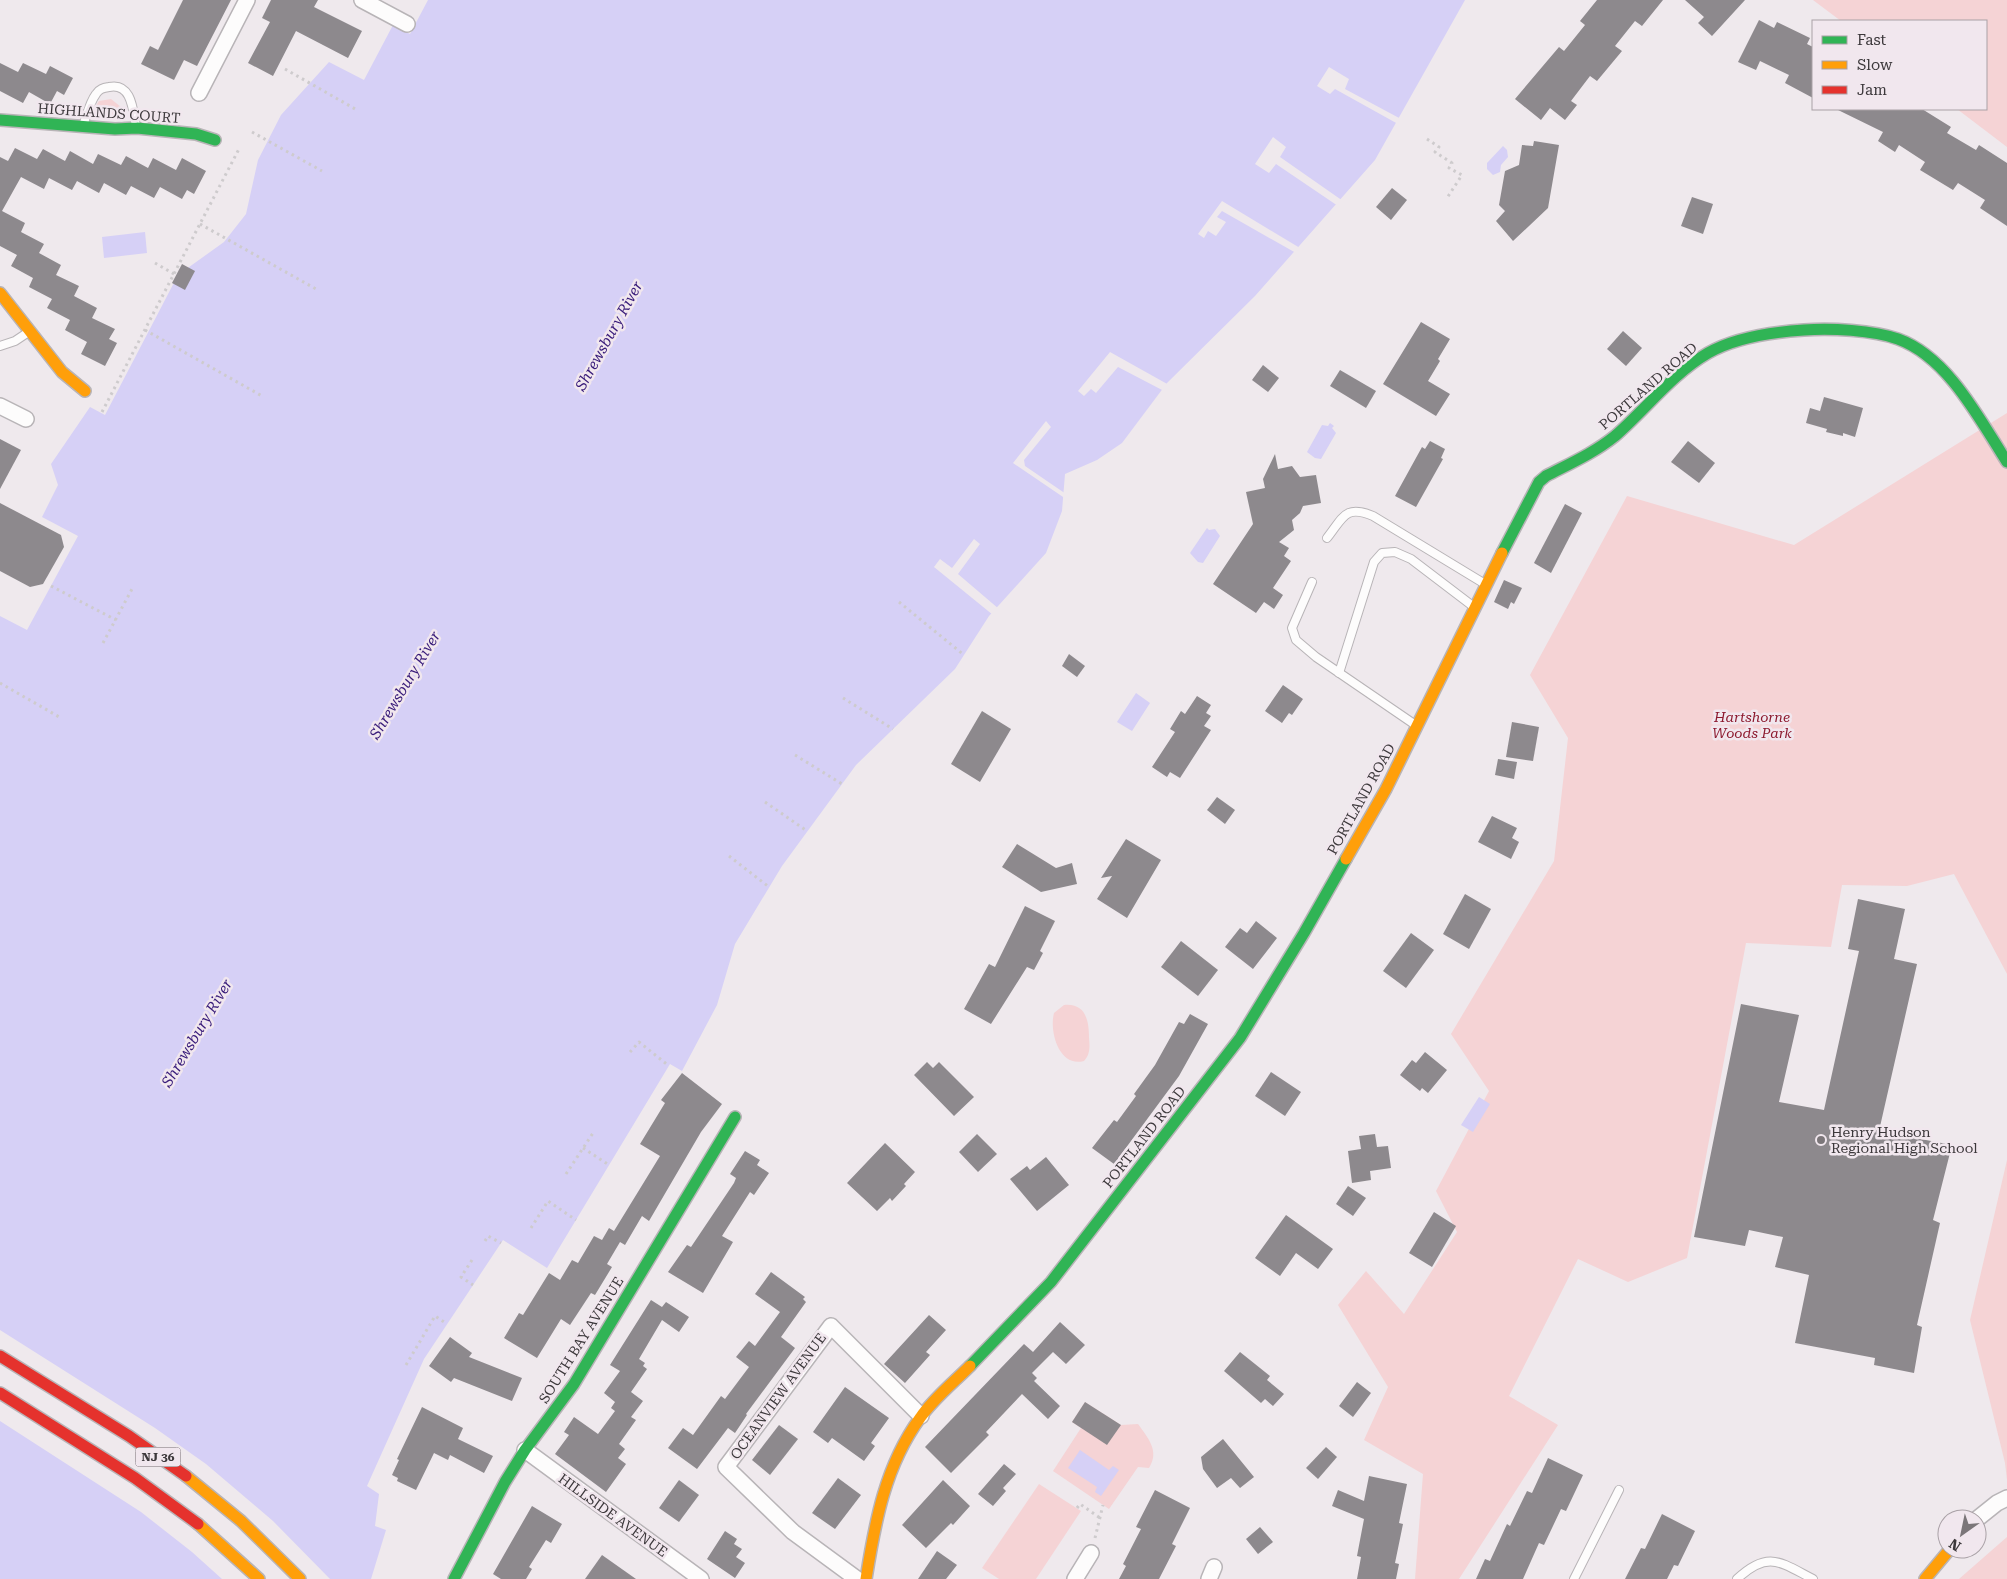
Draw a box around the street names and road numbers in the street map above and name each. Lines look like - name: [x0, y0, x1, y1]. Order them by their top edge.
- street label: HIGHLANDS COURT: [37, 100, 181, 126]
- street label: PORTLAND ROAD: [1596, 339, 1700, 433]
- street label: PORTLAND ROAD: [1324, 741, 1398, 857]
- street label: PORTLAND ROAD: [1099, 1083, 1189, 1191]
- street label: SOUTH BAY AVENUE: [536, 1274, 627, 1406]
- street label: OCEANVIEW AVENUE: [727, 1330, 829, 1462]
- road number: NJ 36: [136, 1448, 180, 1466]
- street label: HILLSIDE AVENUE: [555, 1470, 671, 1560]

